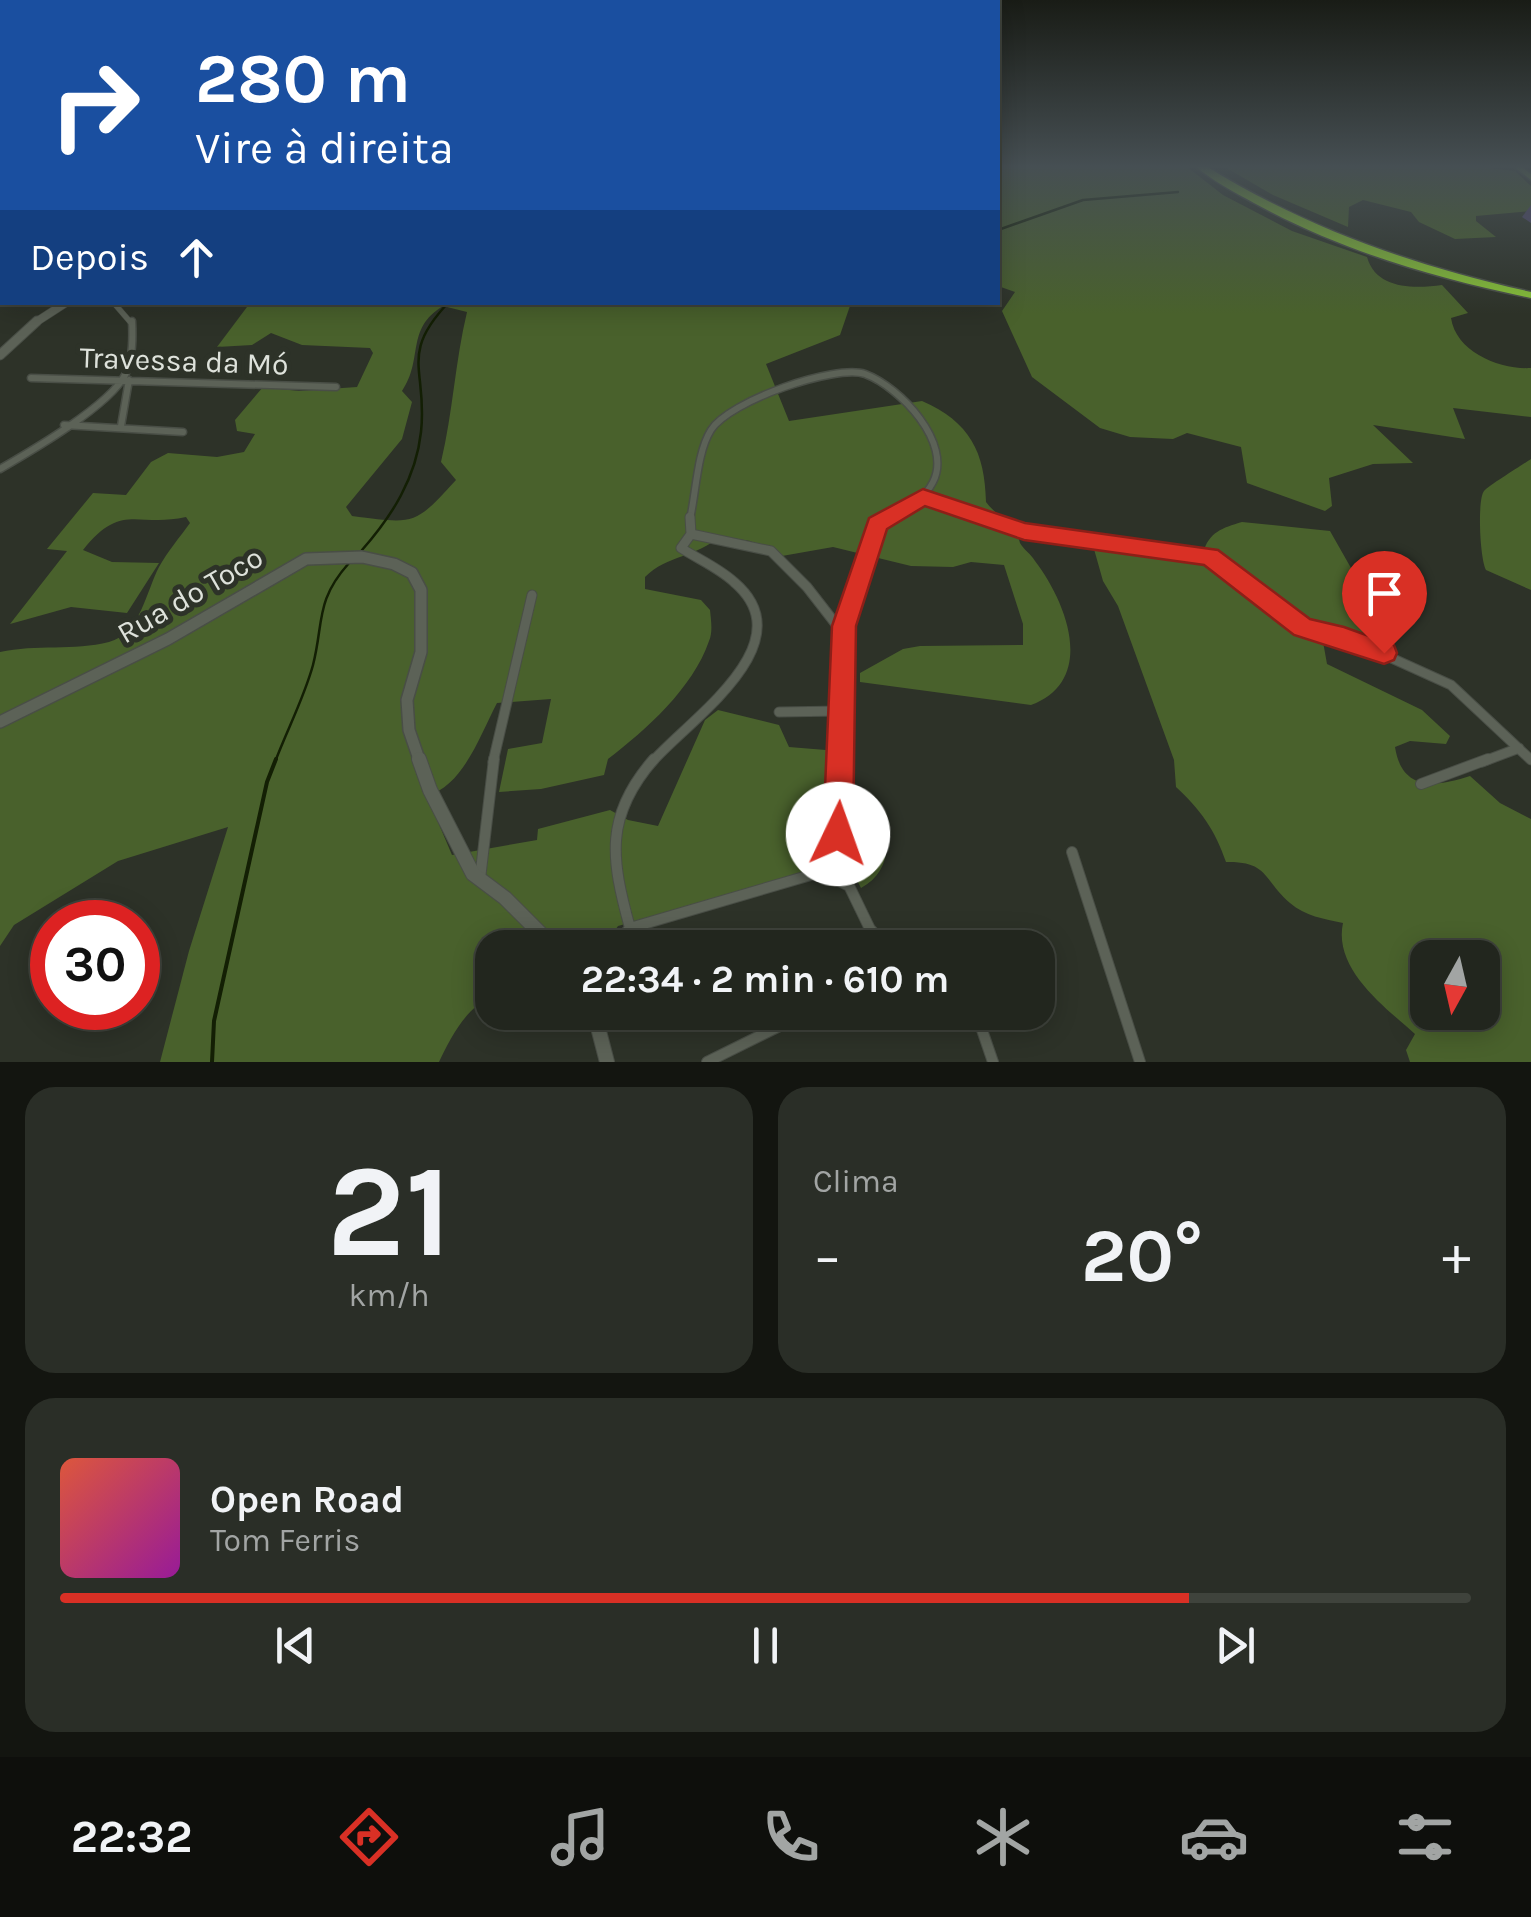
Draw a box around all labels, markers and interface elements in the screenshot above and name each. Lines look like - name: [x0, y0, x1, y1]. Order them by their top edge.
- text: 280 m: [195, 38, 411, 120]
- icon: right: [30, 40, 160, 170]
- text: Vire à direita: [195, 122, 454, 174]
- icon: ahead: [169, 230, 224, 285]
- text: Depois: [30, 235, 149, 280]
- street label: Travessa da Mó: [79, 339, 289, 383]
- street label: Rua do Toco: [111, 539, 269, 651]
- pin: [1342, 551, 1427, 654]
- icon: arrive: [1357, 566, 1412, 621]
- position arrow: [786, 782, 890, 886]
- speed limit sign: 30: [30, 900, 160, 1030]
- north arrow: [1410, 940, 1500, 1030]
- map controls: [1410, 940, 1500, 1030]
- text: 22:34 · 2 min · 610 m: [581, 957, 949, 1002]
- text: 21: [327, 1136, 452, 1288]
- text: Clima: [813, 1163, 899, 1200]
- text: 20°: [1081, 1212, 1203, 1300]
- text: −: [813, 1224, 842, 1288]
- text: +: [1442, 1224, 1471, 1288]
- text: km/h: [348, 1277, 430, 1314]
- text: Open Road: [210, 1477, 404, 1522]
- text: Tom Ferris: [210, 1522, 360, 1559]
- icon: previous: [268, 1618, 323, 1673]
- icon: pause: [738, 1618, 793, 1673]
- icon: next: [1208, 1618, 1263, 1673]
- icon: directions: [334, 1802, 404, 1872]
- icon: music: [545, 1802, 615, 1872]
- icon: phone: [756, 1802, 826, 1872]
- icon: climate: [968, 1802, 1038, 1872]
- icon: car: [1179, 1802, 1249, 1872]
- icon: filters: [1390, 1802, 1460, 1872]
- text: 22:32: [71, 1811, 192, 1863]

